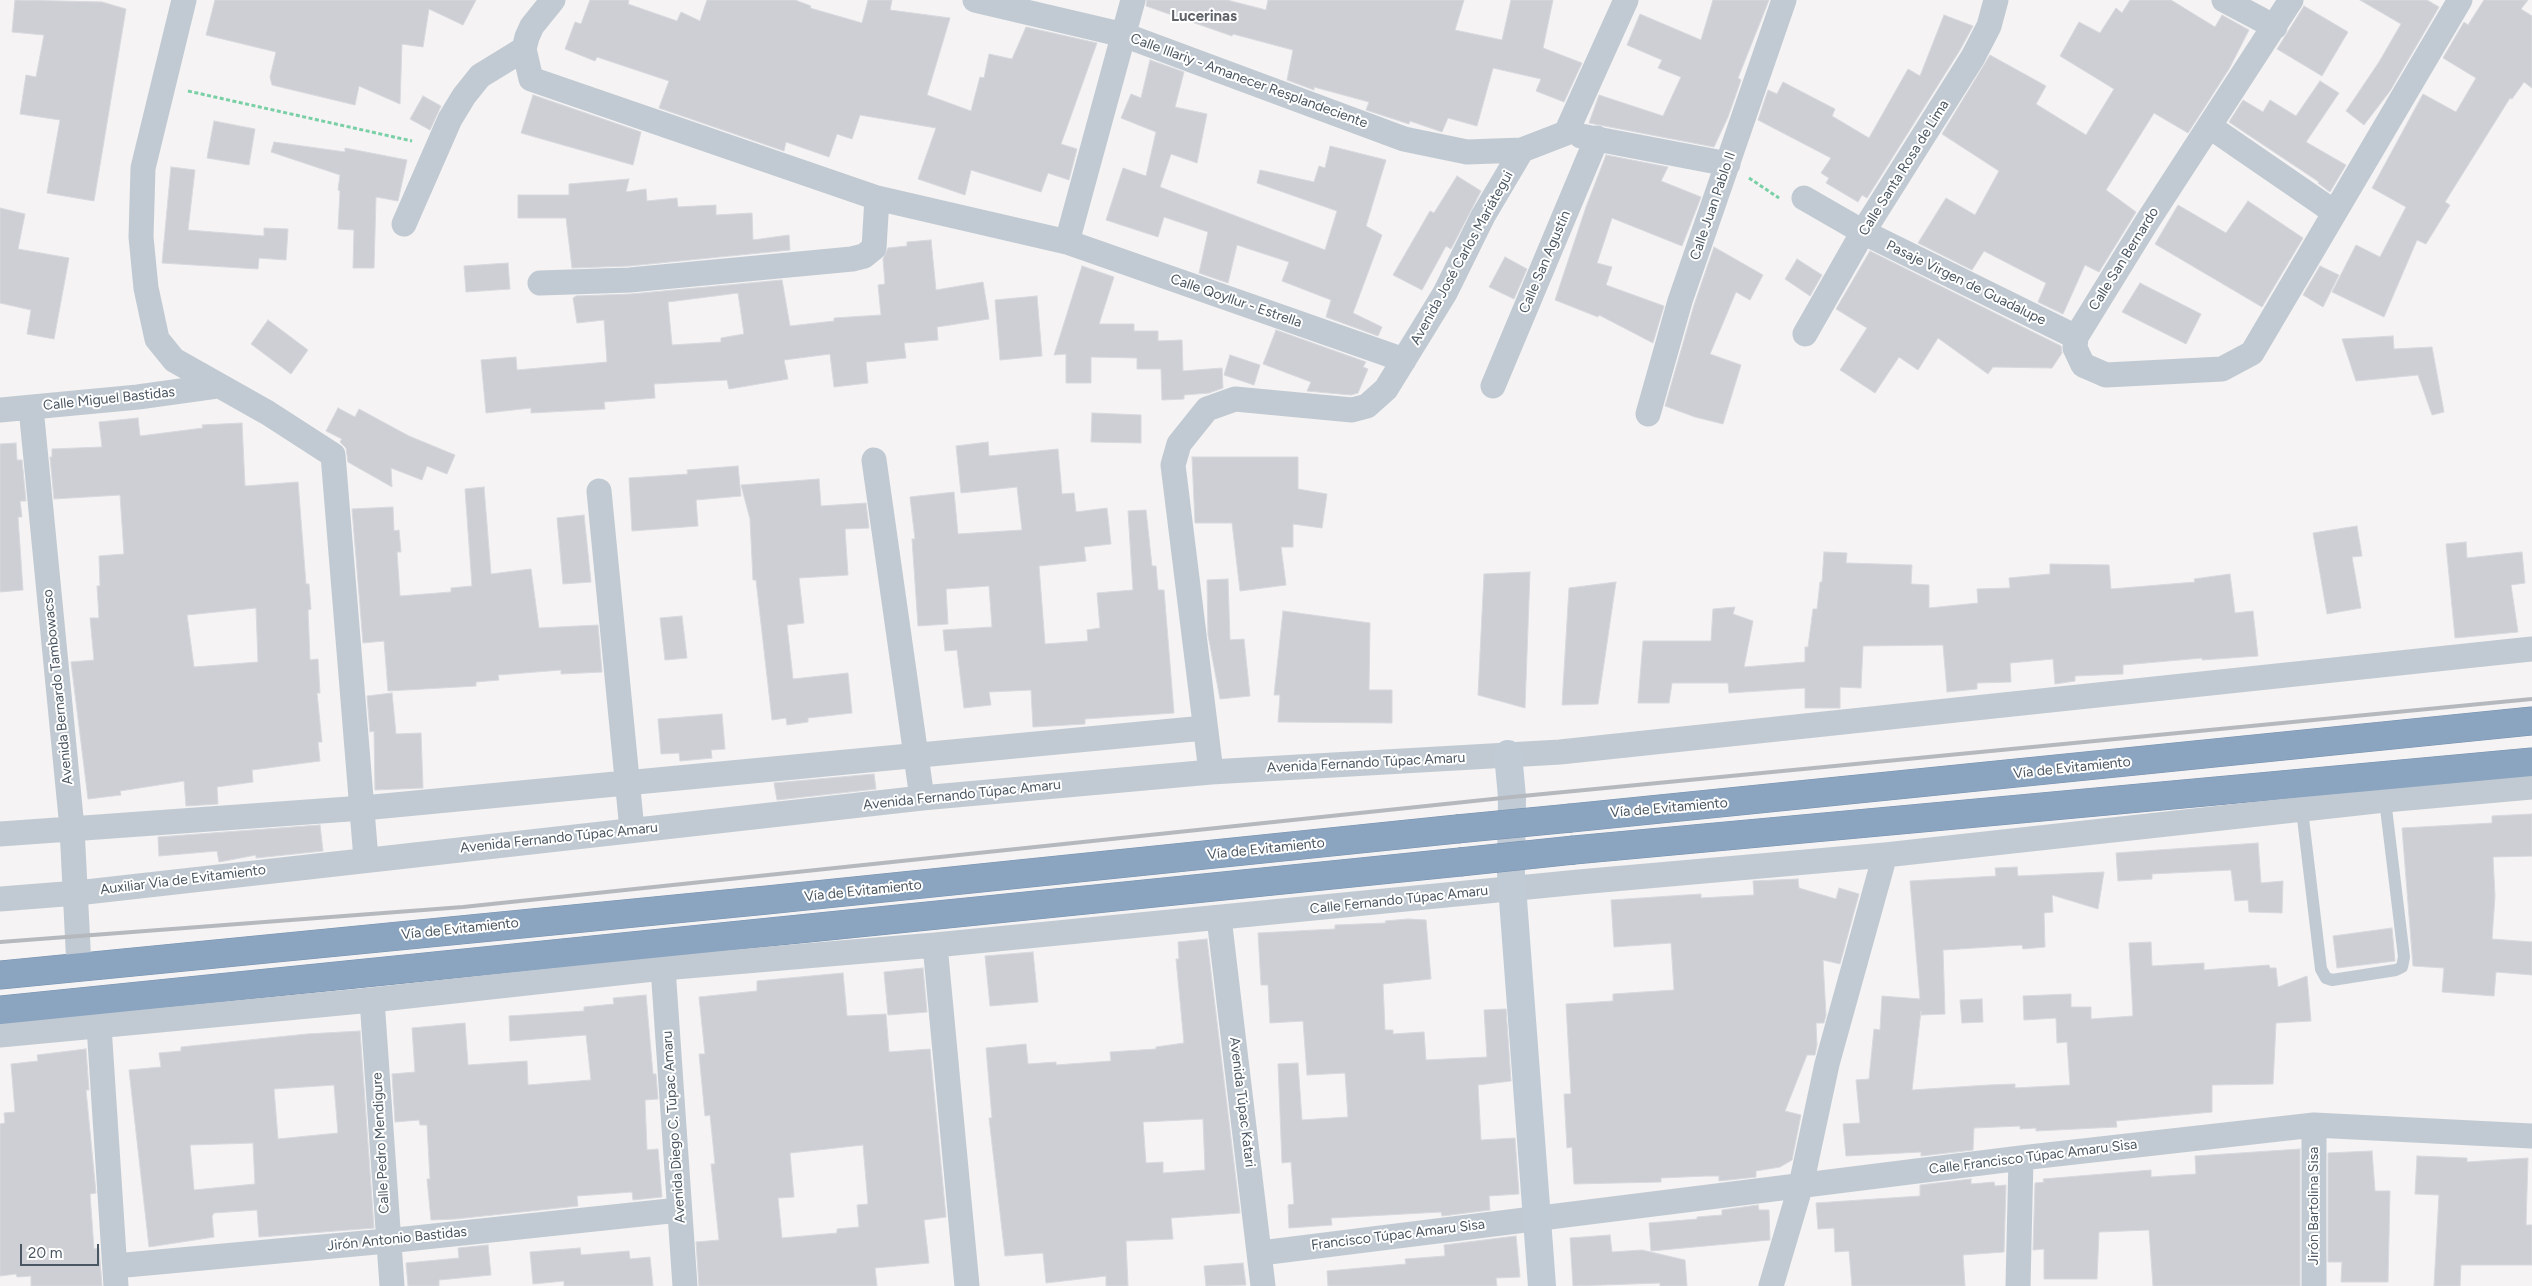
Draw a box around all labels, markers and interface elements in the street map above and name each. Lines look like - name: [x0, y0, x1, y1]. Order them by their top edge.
- district label: Lucerinas: [1171, 8, 1237, 26]
- street label: Calle Illariy - Amanecer Resplandeciente: [1128, 30, 1370, 132]
- street label: Calle Santa Rosa de Lima: [1855, 97, 1953, 239]
- street label: Calle Juan Pablo II: [1687, 150, 1739, 262]
- street label: Avenida José Carlos Mariátegui: [1407, 168, 1517, 348]
- street label: Calle San Bernardo: [2085, 204, 2163, 314]
- street label: Calle San Agustín: [1516, 208, 1574, 316]
- street label: Pasaje Virgen de Guadalupe: [1883, 237, 2049, 329]
- street label: Calle Qoyllur - Estrella: [1168, 271, 1304, 331]
- street label: Calle Miguel Bastidas: [42, 384, 176, 414]
- street label: Avenida Bernardo Tambowacso: [39, 588, 77, 786]
- street label: Avenida Fernando Túpac Amaru: [1266, 749, 1466, 777]
- street label: Vía de Evitamiento: [2012, 753, 2132, 783]
- street label: Avenida Fernando Túpac Amaru: [862, 776, 1062, 814]
- street label: Vía de Evitamiento: [1609, 794, 1729, 822]
- street label: Avenida Fernando Túpac Amaru: [459, 819, 659, 857]
- street label: Vía de Evitamiento: [1206, 834, 1326, 864]
- street label: Auxiliar Via de Evitamiento: [99, 861, 267, 899]
- street label: Vía de Evitamiento: [803, 876, 923, 906]
- street label: Calle Fernando Túpac Amaru: [1309, 882, 1489, 918]
- street label: Vía de Evitamiento: [400, 914, 520, 944]
- street label: Avenida Diego C. Túpac Amaru: [659, 1030, 689, 1224]
- street label: Avenida Túpac Katari: [1226, 1036, 1258, 1168]
- street label: Calle Pedro Mendigure: [369, 1072, 393, 1214]
- street label: Calle Francisco Túpac Amaru Sisa: [1928, 1136, 2138, 1178]
- street label: Jirón Bartolina Sisa: [2306, 1147, 2322, 1265]
- street label: Francisco Túpac Amaru Sisa: [1310, 1216, 1486, 1254]
- street label: Jirón Antonio Bastidas: [326, 1223, 468, 1255]
- scale bar: [22, 1234, 101, 1266]
- text: 20 m: [28, 1244, 62, 1262]

